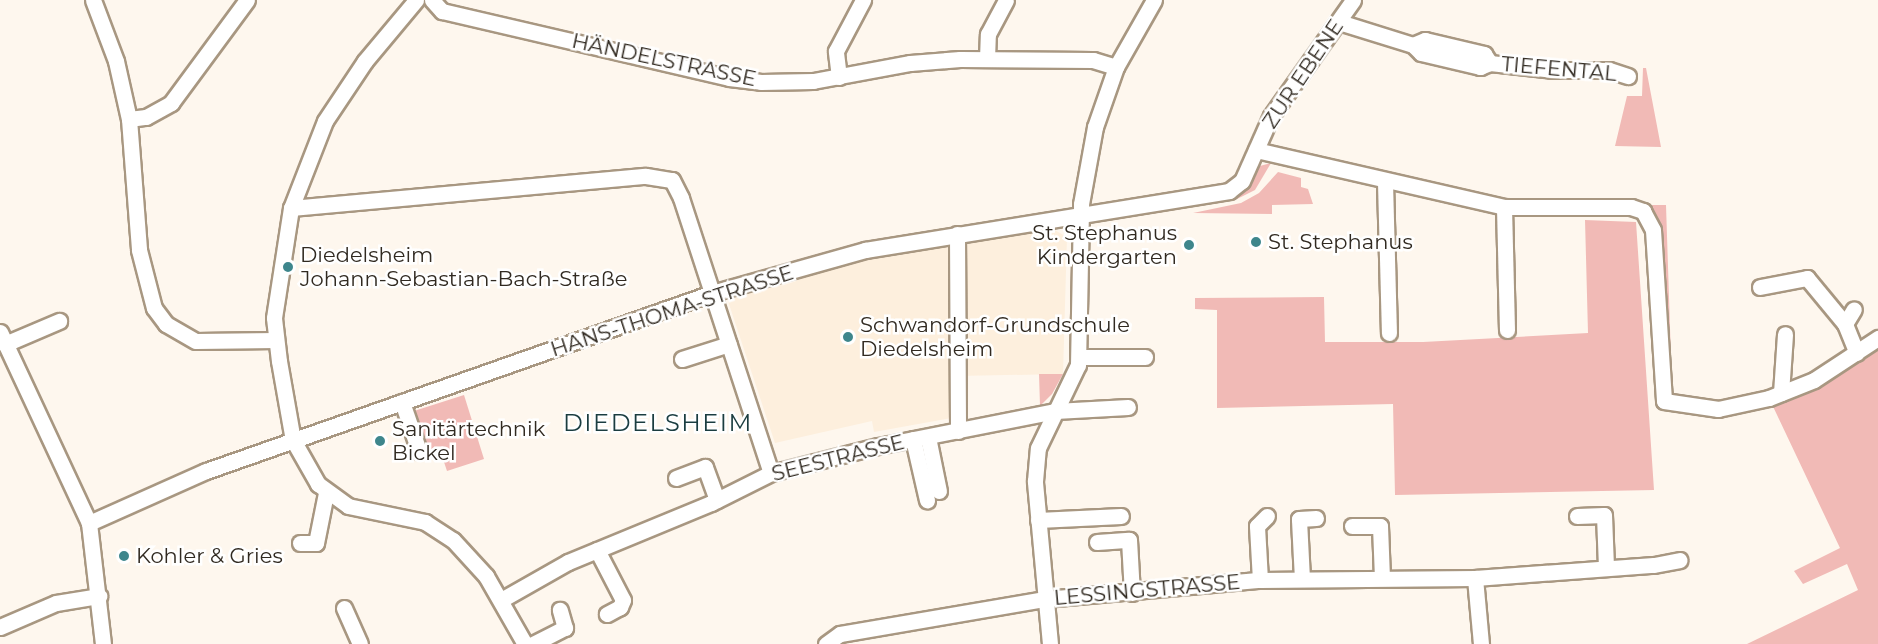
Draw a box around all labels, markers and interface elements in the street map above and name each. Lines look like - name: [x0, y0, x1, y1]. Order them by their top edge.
- street label: ZUR EBENE: [1257, 15, 1349, 133]
- street label: HÄNDELSTRASSE: [570, 28, 758, 92]
- street label: TIEFENTAL: [1500, 51, 1618, 87]
- place label: St. Stephanus Kindergarten: [1032, 220, 1177, 270]
- place label: St. Stephanus: [1268, 229, 1413, 255]
- marker: St. Stephanus: [1249, 235, 1263, 249]
- marker: St. Stephanus Kindergarten: [1182, 238, 1196, 252]
- place label: Diedelsheim Johann-Sebastian-Bach-Straße: [300, 242, 627, 292]
- marker: Diedelsheim Johann-Sebastian-Bach-Straße: [281, 260, 295, 274]
- street label: HANS-THOMA-STRASSE: [547, 260, 797, 362]
- place label: Schwandorf-Grundschule Diedelsheim: [860, 312, 1130, 362]
- marker: Schwandorf-Grundschule Diedelsheim: [841, 330, 855, 344]
- district label: DIEDELSHEIM: [563, 409, 753, 437]
- place label: Sanitärtechnik Bickel: [392, 416, 545, 466]
- street label: SEESTRASSE: [769, 429, 907, 487]
- marker: Sanitärtechnik Bickel: [373, 434, 387, 448]
- place label: Kohler & Gries: [136, 543, 283, 569]
- marker: Kohler & Gries: [117, 549, 131, 563]
- street label: LESSINGSTRASSE: [1053, 569, 1241, 611]

